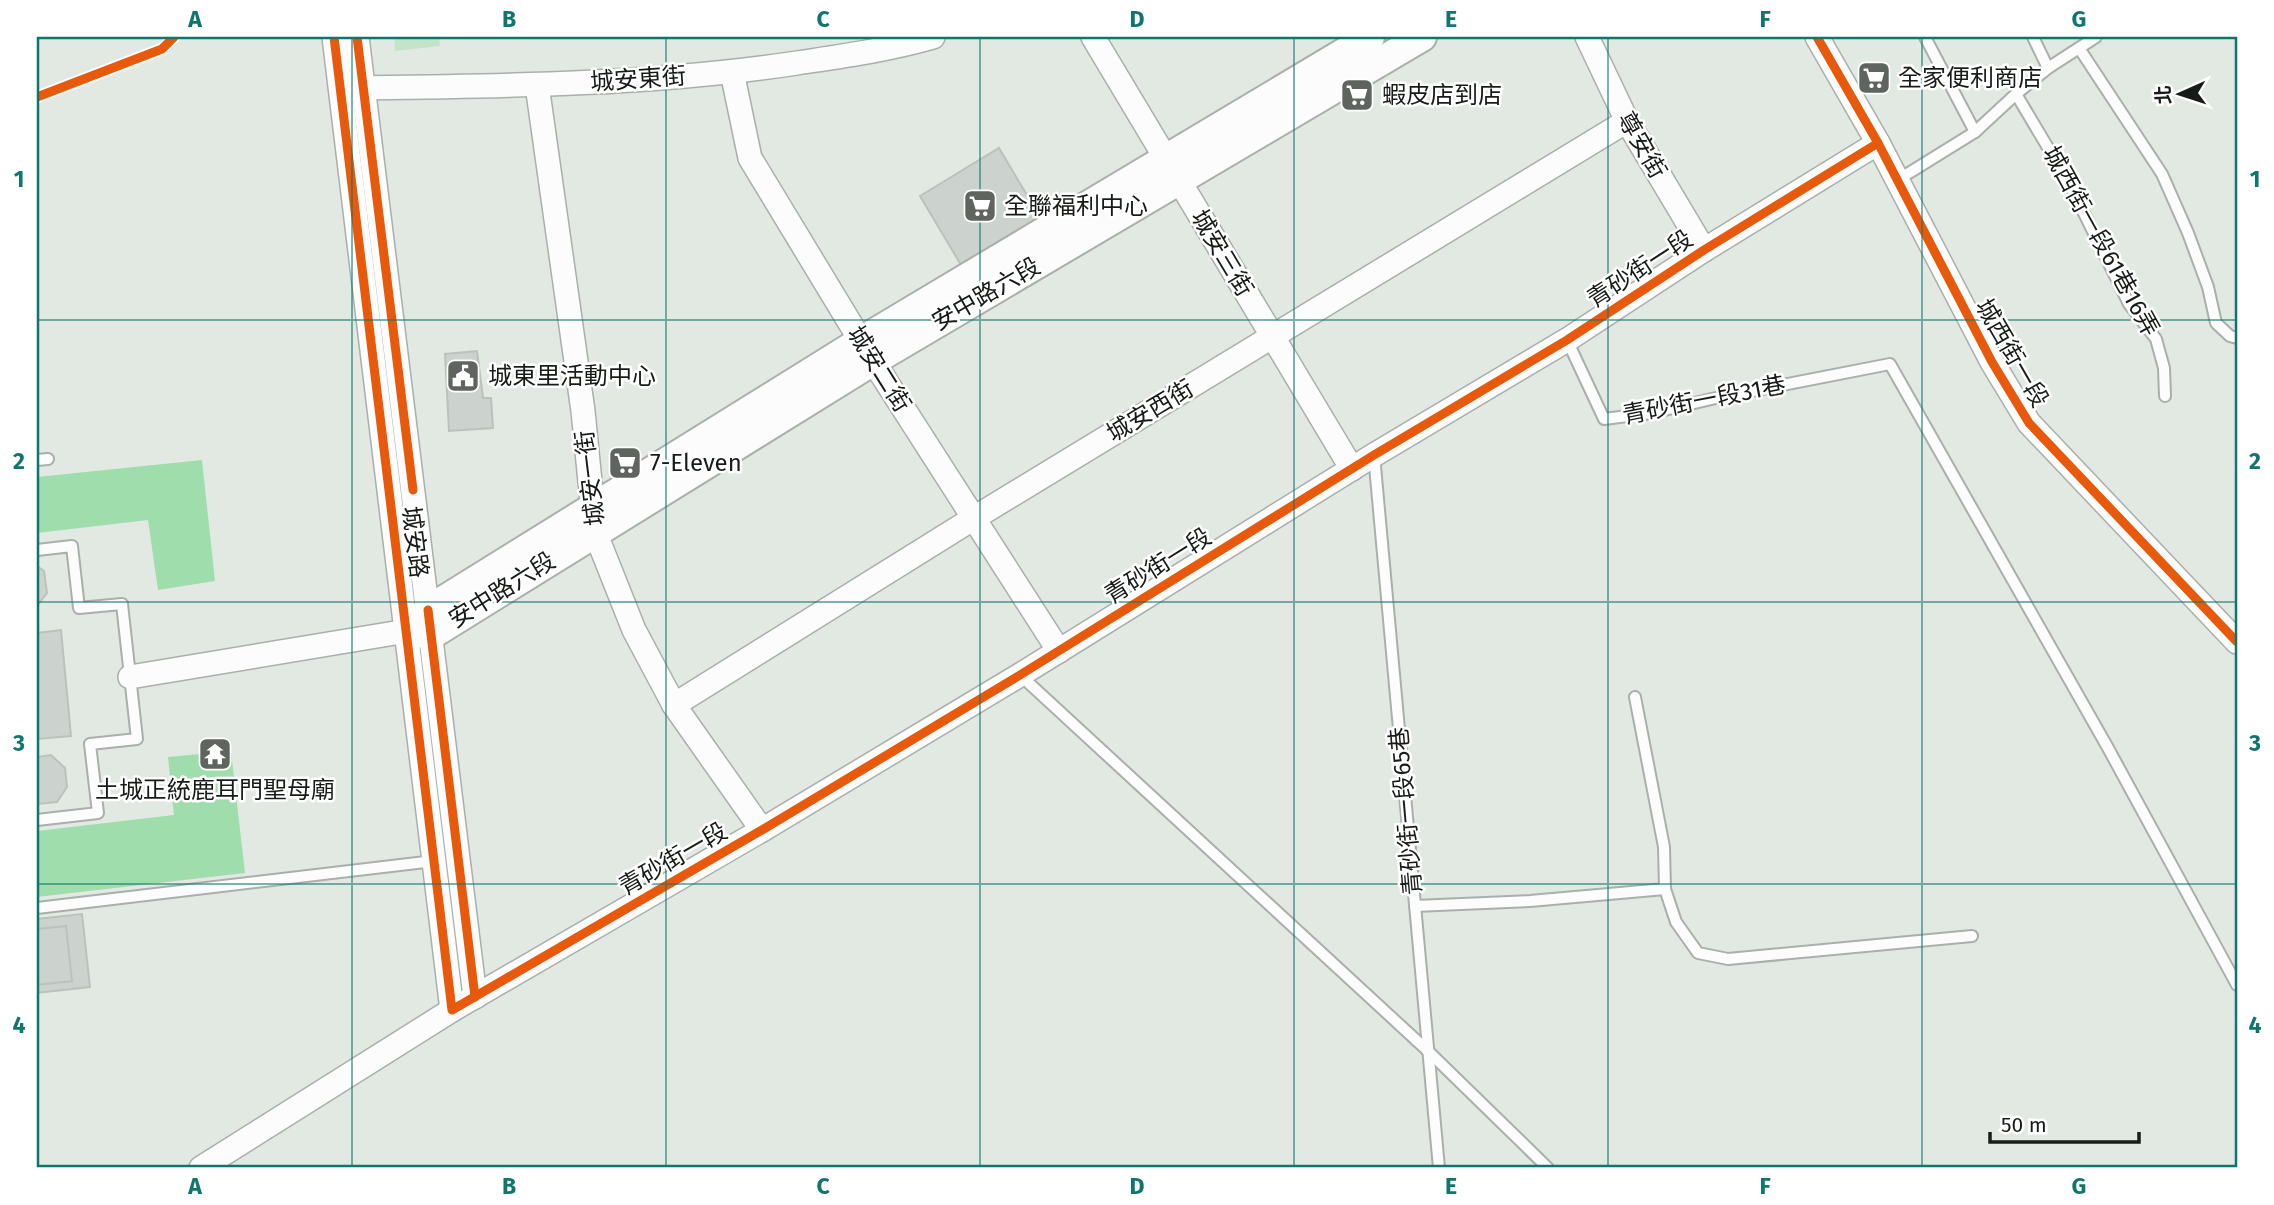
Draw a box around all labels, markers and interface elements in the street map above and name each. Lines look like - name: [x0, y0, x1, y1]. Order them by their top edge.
- text: A: [187, 5, 202, 33]
- text: B: [502, 5, 516, 33]
- text: C: [816, 5, 830, 33]
- text: D: [1130, 5, 1145, 33]
- text: E: [1445, 5, 1457, 33]
- text: F: [1759, 5, 1771, 33]
- text: G: [2072, 5, 2086, 33]
- supermarket icon: 全家便利商店: [1855, 59, 1893, 97]
- north arrow: [2144, 60, 2214, 130]
- street label: 城安東街: [589, 62, 687, 96]
- place label: 全家便利商店: [1898, 64, 2042, 92]
- supermarket icon: 蝦皮店到店: [1338, 76, 1376, 114]
- place label: 蝦皮店到店: [1382, 81, 1502, 109]
- text: 北: [2152, 85, 2176, 105]
- street label: 尊安街: [1612, 107, 1672, 183]
- street label: 城西街一段61巷16弄: [2037, 141, 2165, 341]
- text: 1: [14, 165, 24, 193]
- text: 1: [2250, 165, 2260, 193]
- supermarket icon: 全聯福利中心: [961, 187, 999, 225]
- place label: 全聯福利中心: [1004, 192, 1148, 220]
- street label: 城安三街: [1185, 205, 1259, 301]
- street label: 青砂街一段: [1582, 225, 1698, 313]
- street label: 安中路六段: [927, 252, 1045, 336]
- street label: 城西街一段: [1970, 294, 2054, 412]
- street label: 城安二街: [842, 321, 916, 417]
- public building icon: 城東里活動中心: [444, 357, 482, 395]
- place label: 城東里活動中心: [488, 362, 656, 390]
- street label: 青砂街一段31巷: [1620, 370, 1788, 430]
- street label: 城安西街: [1102, 374, 1198, 448]
- street label: 城安一街: [570, 429, 610, 527]
- supermarket icon: 7-Eleven: [606, 444, 644, 482]
- text: 2: [13, 447, 25, 475]
- text: 2: [2249, 447, 2261, 475]
- place label: 7-Eleven: [650, 449, 742, 477]
- street label: 城安路: [397, 505, 433, 579]
- street label: 青砂街一段: [1100, 522, 1216, 610]
- street label: 安中路六段: [444, 546, 560, 634]
- street label: 青砂街一段65巷: [1385, 726, 1427, 896]
- text: 3: [12, 729, 25, 757]
- text: 3: [2248, 729, 2261, 757]
- temple icon: 土城正統鹿耳門聖母廟: [196, 735, 234, 773]
- place label: 土城正統鹿耳門聖母廟: [95, 776, 335, 804]
- street label: 青砂街一段: [614, 817, 732, 901]
- text: 4: [13, 1011, 26, 1039]
- text: 4: [2249, 1011, 2262, 1039]
- scale bar: [1990, 1100, 2139, 1144]
- text: 50 m: [2001, 1112, 2047, 1138]
- text: A: [187, 1172, 202, 1200]
- text: B: [502, 1172, 516, 1200]
- text: C: [816, 1172, 830, 1200]
- text: D: [1130, 1172, 1145, 1200]
- text: E: [1445, 1172, 1457, 1200]
- text: F: [1759, 1172, 1771, 1200]
- text: G: [2072, 1172, 2086, 1200]

